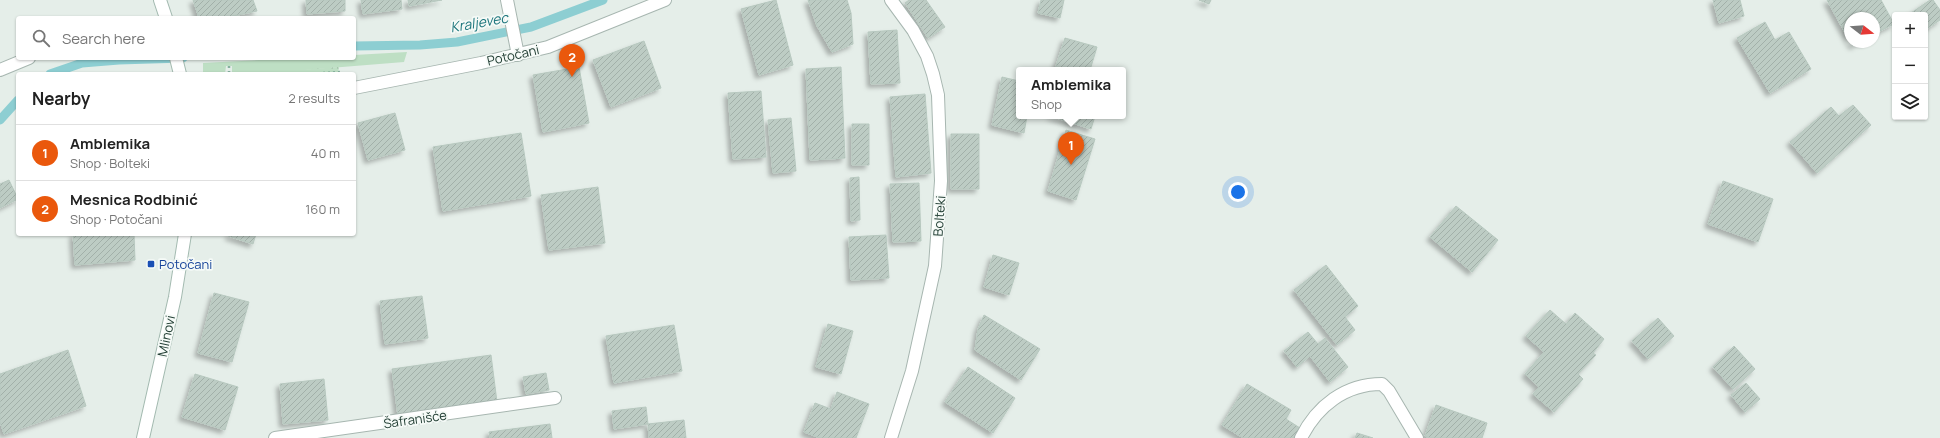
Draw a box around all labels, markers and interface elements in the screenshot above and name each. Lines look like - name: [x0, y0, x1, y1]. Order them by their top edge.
- water label: Kraljevec: [449, 7, 511, 36]
- north arrow: [1844, 12, 1880, 48]
- map controls: [1892, 12, 1928, 120]
- button: +: [1892, 12, 1928, 48]
- search box: [16, 16, 356, 60]
- icon: search: [30, 27, 52, 49]
- text: Search here: [62, 28, 145, 49]
- street label: Potočani: [485, 40, 541, 70]
- pin: 2: [559, 44, 585, 77]
- button: −: [1892, 48, 1928, 84]
- popup: [1016, 67, 1126, 119]
- text: Amblemika: [1031, 74, 1111, 95]
- button: layers: [1892, 84, 1928, 120]
- text: Nearby: [32, 87, 90, 110]
- text: 2 results: [288, 89, 340, 107]
- text: Shop: [1031, 95, 1062, 113]
- pin: 1: [1058, 132, 1084, 165]
- text: Amblemika: [70, 133, 150, 154]
- text: 1: [42, 144, 48, 162]
- text: 40 m: [311, 144, 340, 162]
- text: Shop · Bolteki: [70, 154, 150, 172]
- your location: [1228, 182, 1248, 202]
- text: Mesnica Rodbinić: [70, 189, 198, 210]
- street label: Bolteki: [929, 195, 949, 237]
- text: 2: [41, 200, 49, 218]
- text: 160 m: [305, 200, 340, 218]
- text: Shop · Potočani: [70, 210, 163, 228]
- place label: Potočani: [159, 255, 212, 273]
- marker: Potočani: [146, 259, 156, 269]
- street label: Mlinovi: [153, 314, 179, 358]
- street label: Šafranišće: [382, 406, 448, 432]

